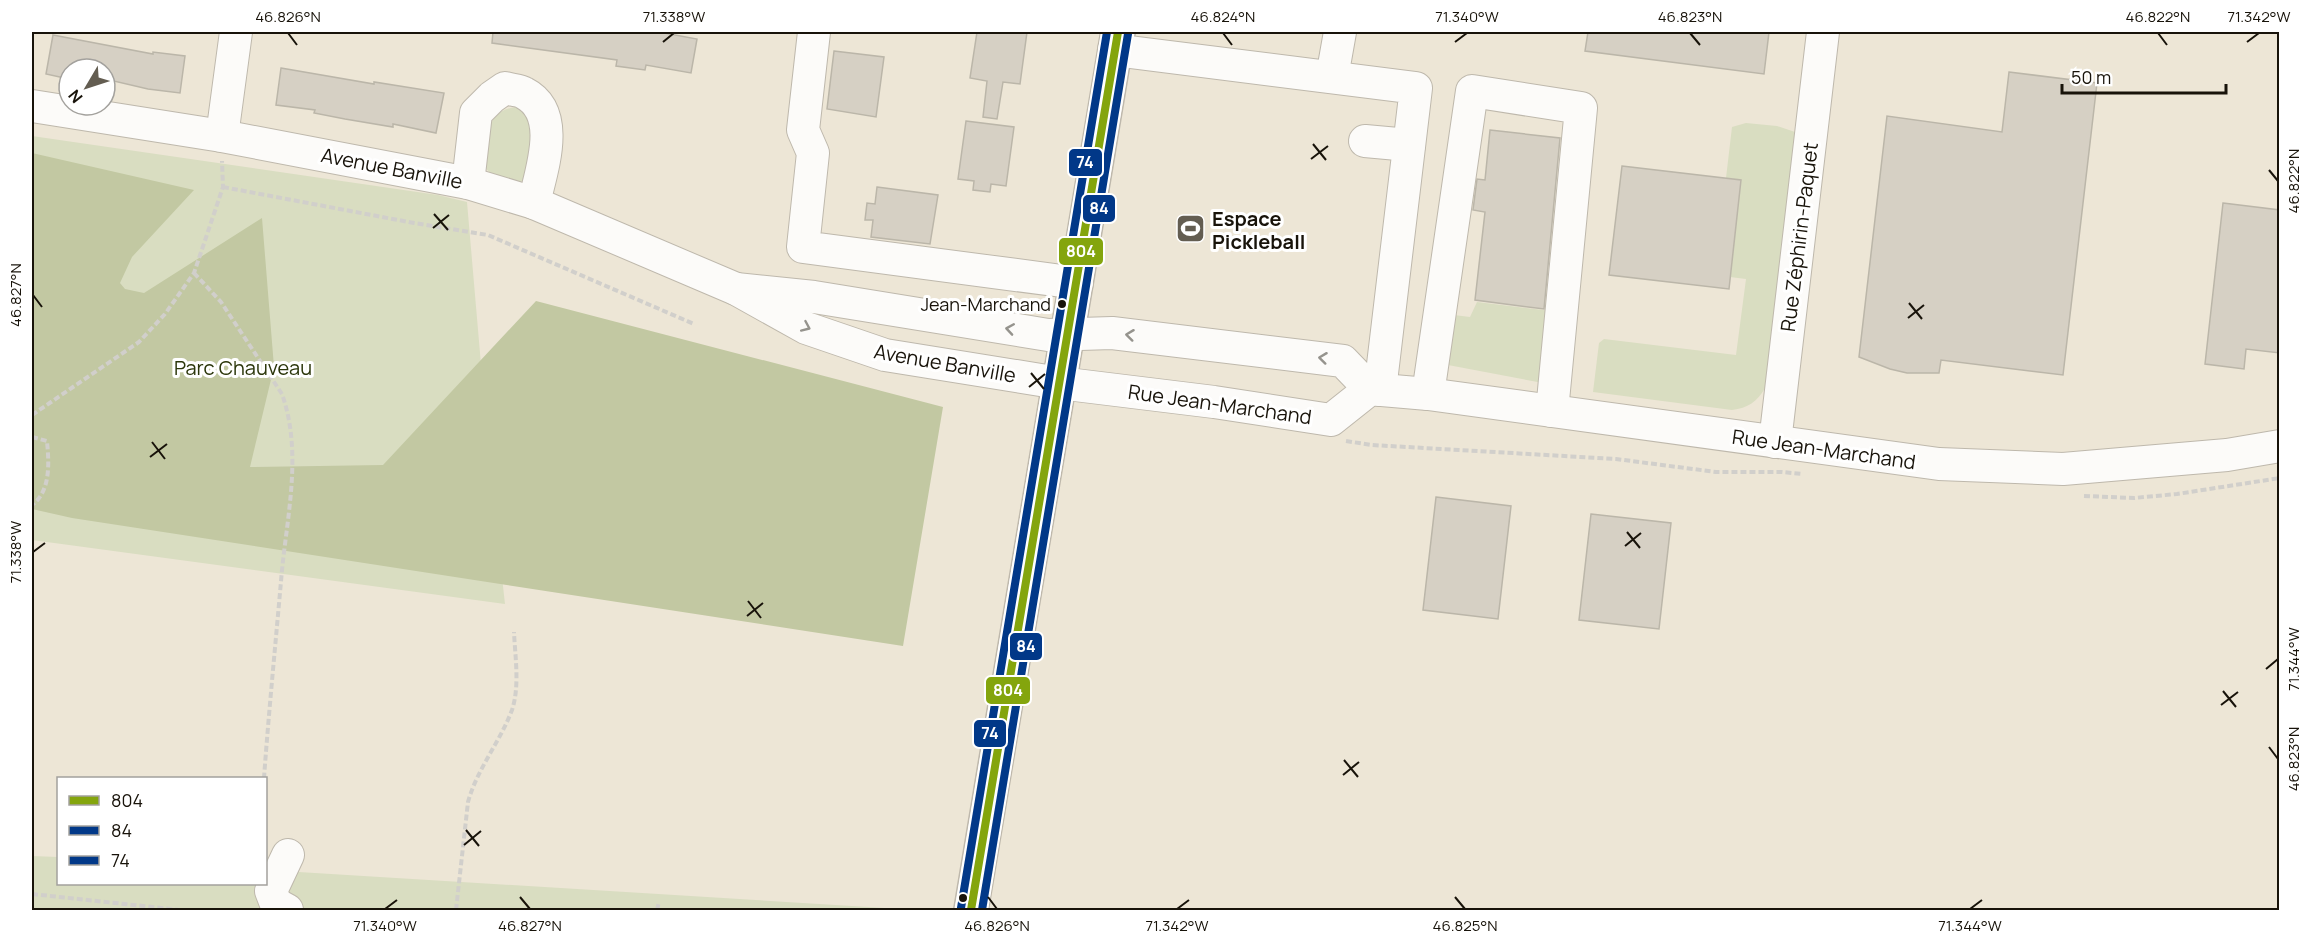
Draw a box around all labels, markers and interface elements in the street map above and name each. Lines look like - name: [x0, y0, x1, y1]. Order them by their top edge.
- text: 46.826°N: [255, 6, 321, 27]
- text: 71.338°W: [643, 6, 705, 27]
- text: 46.824°N: [1191, 6, 1255, 27]
- text: 71.340°W: [1435, 6, 1499, 27]
- text: 46.823°N: [1658, 6, 1722, 27]
- text: 46.822°N: [2126, 6, 2190, 27]
- text: 71.342°W: [2227, 6, 2291, 27]
- north arrow: [57, 57, 117, 117]
- scale bar: [2062, 57, 2226, 95]
- text: 50 m: [2071, 65, 2111, 89]
- text: N: [63, 85, 88, 108]
- street label: Avenue Banville: [319, 141, 465, 195]
- street label: Rue Zéphirin-Paquet: [1774, 141, 1824, 333]
- line badge: 74: [1068, 148, 1103, 177]
- text: 46.822°N: [2283, 149, 2304, 213]
- text: 74: [1076, 151, 1094, 173]
- line badge: 84: [1082, 194, 1116, 223]
- text: 84: [1089, 197, 1109, 219]
- place label: Espace Pickleball: [1212, 205, 1305, 255]
- sports icon: Espace Pickleball: [1175, 213, 1207, 245]
- line badge: 804: [1058, 237, 1104, 266]
- text: 804: [1066, 240, 1096, 262]
- text: 46.827°N: [5, 263, 26, 327]
- place label: Jean-Marchand: [921, 292, 1051, 316]
- marker: Jean-Marchand: [1056, 298, 1068, 310]
- one-way arrow: [800, 320, 811, 332]
- one-way arrow: [1005, 323, 1014, 335]
- one-way arrow: [1125, 329, 1134, 342]
- street label: Avenue Banville: [872, 337, 1018, 389]
- one-way arrow: [1319, 353, 1328, 365]
- park label: Parc Chauveau: [174, 354, 312, 381]
- street label: Rue Jean-Marchand: [1127, 378, 1313, 430]
- street label: Rue Jean-Marchand: [1731, 423, 1917, 475]
- text: 71.338°W: [5, 521, 26, 583]
- text: 71.344°W: [2283, 627, 2304, 691]
- line badge: 84: [1009, 632, 1043, 661]
- text: 84: [1016, 635, 1036, 657]
- line badge: 804: [985, 676, 1031, 705]
- text: 804: [993, 679, 1023, 701]
- line badge: 74: [973, 719, 1007, 748]
- text: 74: [981, 722, 999, 744]
- text: 46.823°N: [2283, 727, 2304, 791]
- legend: [57, 777, 267, 885]
- text: 804: [111, 788, 143, 812]
- text: 84: [111, 818, 132, 842]
- text: 74: [111, 848, 130, 872]
- unlabelled marker: [957, 892, 969, 904]
- text: 71.340°W: [353, 915, 417, 936]
- text: 46.827°N: [498, 915, 562, 936]
- text: 46.826°N: [964, 915, 1030, 936]
- text: 71.342°W: [1145, 915, 1209, 936]
- text: 46.825°N: [1433, 915, 1497, 936]
- text: 71.344°W: [1938, 915, 2002, 936]

